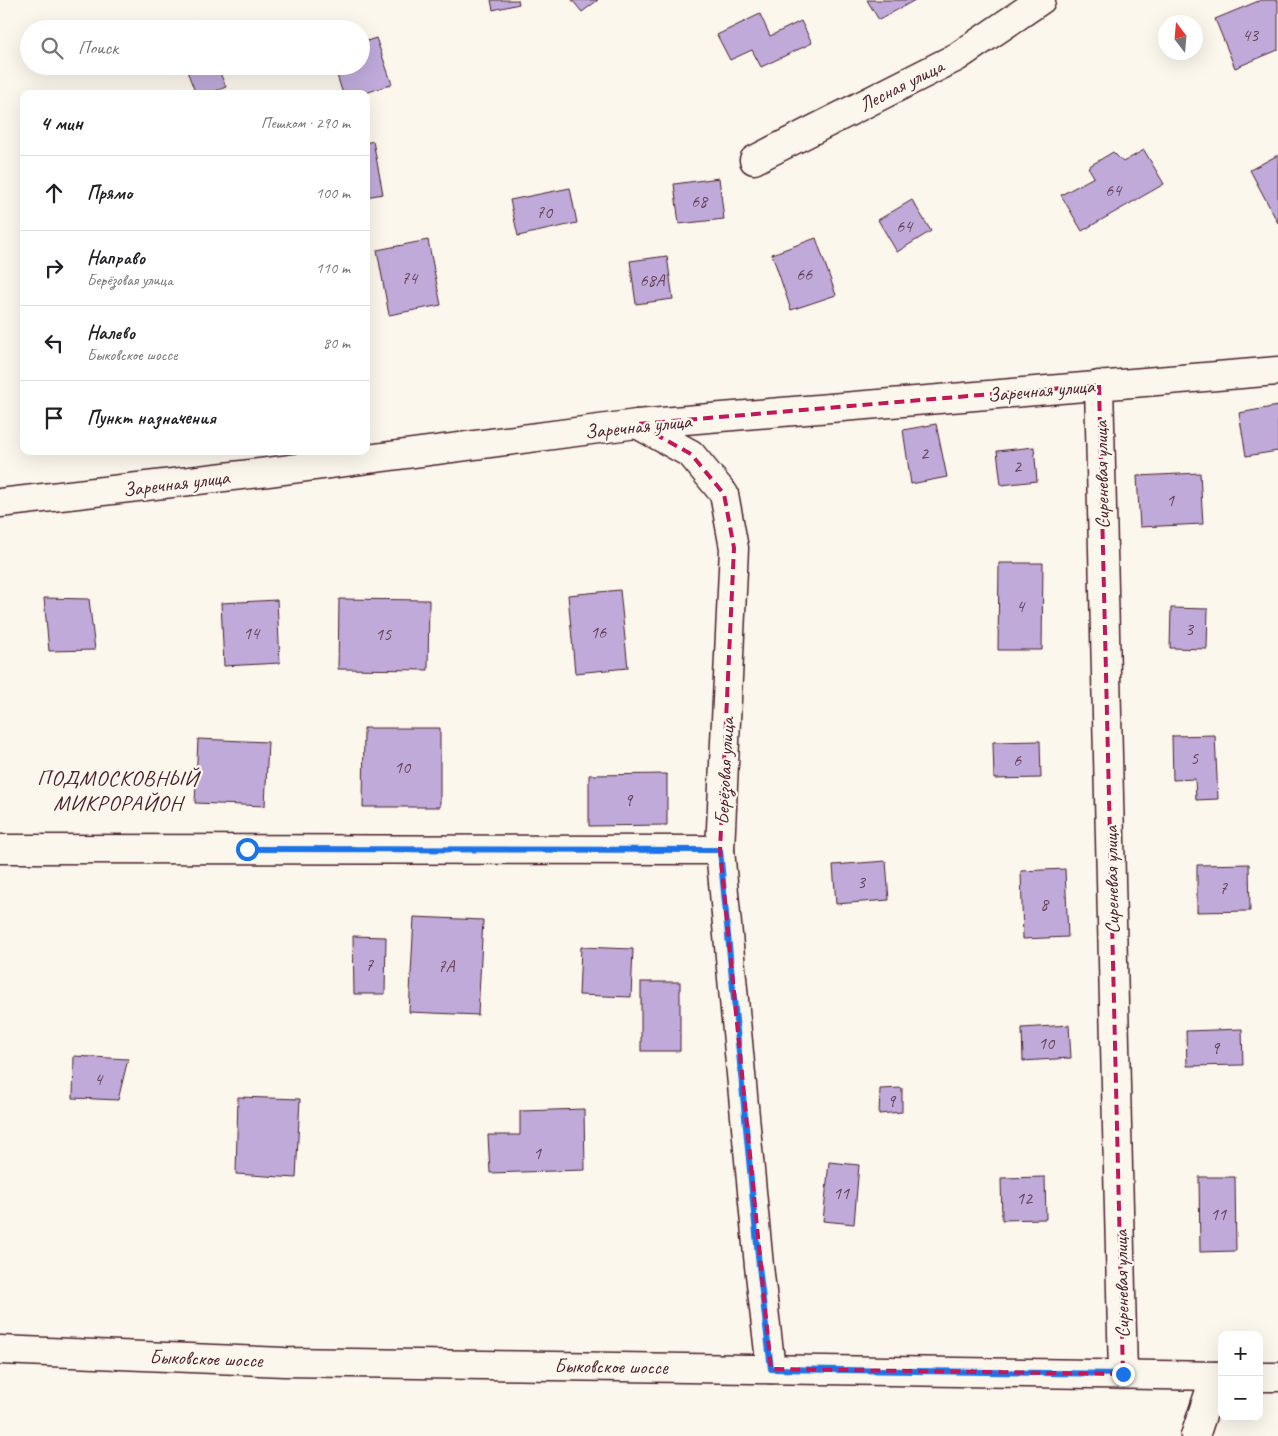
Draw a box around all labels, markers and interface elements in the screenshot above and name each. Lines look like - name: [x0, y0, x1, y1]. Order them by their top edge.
- north arrow: [1158, 15, 1203, 60]
- search box: [20, 20, 370, 75]
- house number: 43: [1242, 24, 1260, 46]
- icon: search: [38, 34, 66, 62]
- text: Поиск: [78, 36, 118, 60]
- street label: Лесная улица: [855, 53, 949, 117]
- text: 4 мин: [40, 110, 83, 136]
- text: Пешком · 290 m: [261, 113, 350, 133]
- icon: ahead: [40, 179, 68, 207]
- house number: 64: [1105, 179, 1123, 201]
- text: Прямо: [87, 181, 132, 205]
- text: 100 m: [316, 183, 350, 203]
- house number: 68: [691, 190, 709, 212]
- house number: 70: [536, 201, 554, 223]
- house number: 64: [896, 215, 914, 237]
- text: Направо: [87, 246, 145, 270]
- icon: right: [40, 254, 68, 282]
- text: 110 m: [316, 258, 350, 278]
- house number: 66: [796, 263, 813, 285]
- house number: 74: [401, 267, 419, 289]
- house number: 68А: [639, 269, 666, 291]
- text: Берёзовая улица: [87, 270, 173, 290]
- text: Налево: [87, 321, 135, 345]
- icon: left: [40, 329, 68, 357]
- text: 80 m: [323, 333, 350, 353]
- text: Быковское шоссе: [87, 345, 177, 365]
- street label: Заречная улица: [987, 373, 1097, 408]
- icon: arrive: [40, 404, 68, 432]
- text: Пункт назначения: [87, 406, 216, 430]
- street label: Заречная улица: [584, 408, 694, 445]
- street label: Сиреневая улица: [1088, 419, 1115, 529]
- house number: 2: [920, 442, 930, 464]
- house number: 2: [1013, 455, 1023, 477]
- street label: Заречная улица: [121, 464, 232, 502]
- house number: 1: [1166, 489, 1175, 511]
- house number: 4: [1016, 595, 1026, 617]
- house number: 3: [1185, 618, 1195, 640]
- house number: 16: [590, 621, 607, 643]
- house number: 14: [243, 622, 261, 644]
- house number: 15: [375, 623, 392, 645]
- street label: Берёзовая улица: [709, 715, 741, 825]
- house number: 5: [1190, 747, 1199, 769]
- house number: 6: [1013, 749, 1022, 771]
- house number: 10: [394, 756, 412, 778]
- district label: ПОДМОСКОВНЫЙ МИКРОРАЙОН: [37, 764, 202, 817]
- house number: 9: [624, 789, 634, 811]
- street label: Сиреневая улица: [1098, 824, 1125, 934]
- route start: [236, 838, 259, 861]
- house number: 3: [857, 871, 867, 893]
- house number: 7: [1219, 877, 1228, 899]
- house number: 8: [1040, 893, 1050, 915]
- house number: 7: [365, 954, 374, 976]
- house number: 7А: [437, 955, 456, 977]
- house number: 10: [1038, 1032, 1056, 1054]
- house number: 9: [1211, 1037, 1221, 1059]
- house number: 4: [94, 1068, 104, 1090]
- house number: 9: [887, 1090, 897, 1112]
- house number: 1: [533, 1142, 542, 1164]
- house number: 11: [833, 1182, 850, 1204]
- house number: 12: [1016, 1187, 1034, 1209]
- house number: 11: [1210, 1203, 1227, 1225]
- street label: Сиреневая улица: [1108, 1228, 1135, 1338]
- map controls: [1218, 1331, 1263, 1421]
- button: +: [1218, 1331, 1263, 1376]
- street label: Быковское шоссе: [149, 1344, 264, 1373]
- street label: Быковское шоссе: [554, 1353, 669, 1380]
- route end: [1112, 1363, 1135, 1386]
- button: −: [1218, 1376, 1263, 1421]

